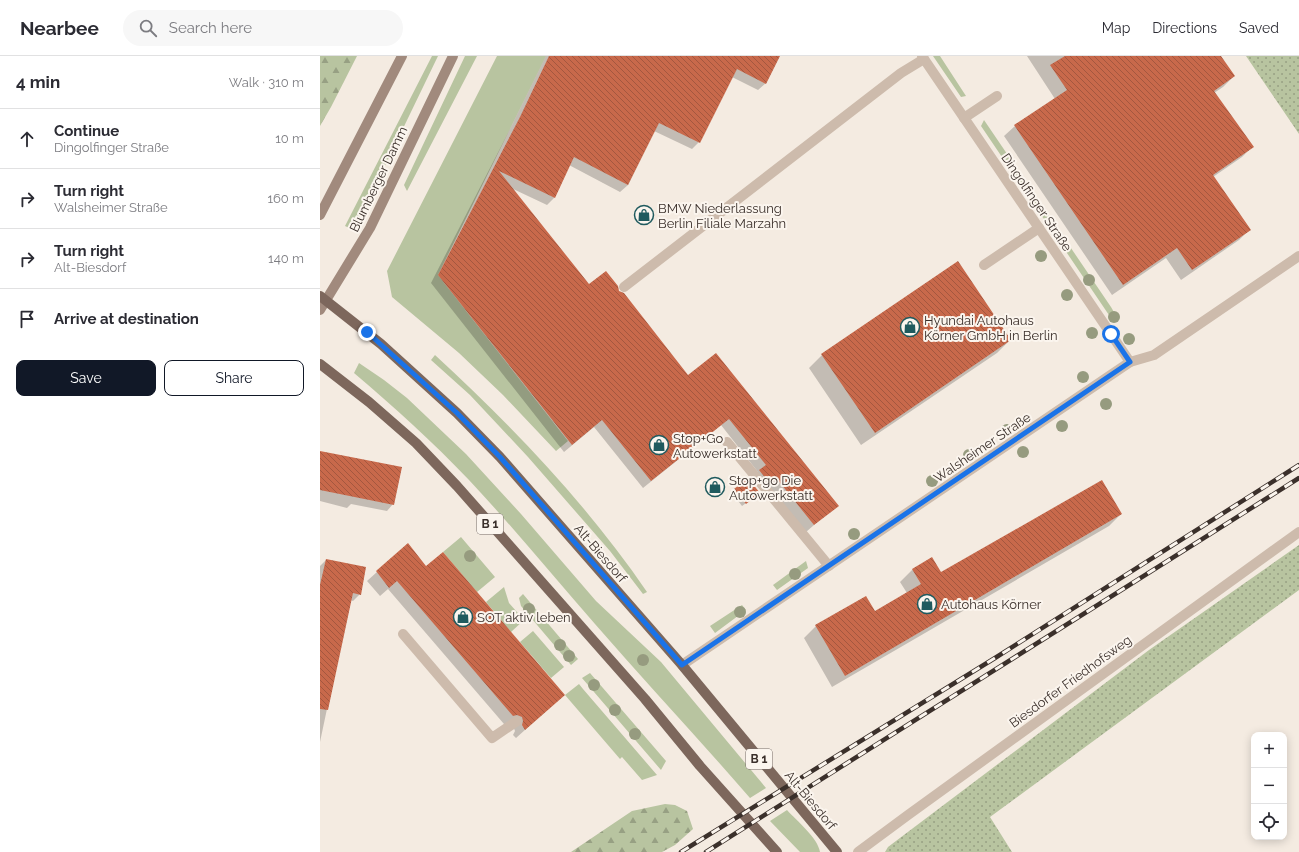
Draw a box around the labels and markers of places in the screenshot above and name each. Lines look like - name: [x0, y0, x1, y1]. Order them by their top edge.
- place label: BMW Niederlassung Berlin Filiale Marzahn: [658, 201, 786, 231]
- shop icon: BMW Niederlassung Berlin Filiale Marzahn: [633, 204, 655, 226]
- place label: Hyundai Autohaus Körner GmbH in Berlin: [924, 313, 1058, 343]
- shop icon: Hyundai Autohaus Körner GmbH in Berlin: [899, 316, 921, 338]
- place label: Stop+Go Autowerkstatt: [673, 431, 758, 461]
- shop icon: Stop+Go Autowerkstatt: [648, 434, 670, 456]
- place label: Stop+go Die Autowerkstatt: [729, 473, 814, 503]
- shop icon: Stop+go Die Autowerkstatt: [704, 476, 726, 498]
- shop icon: Autohaus Körner: [916, 593, 938, 615]
- place label: Autohaus Körner: [941, 597, 1042, 612]
- shop icon: SOT aktiv leben: [452, 606, 474, 628]
- place label: SOT aktiv leben: [477, 610, 571, 625]

